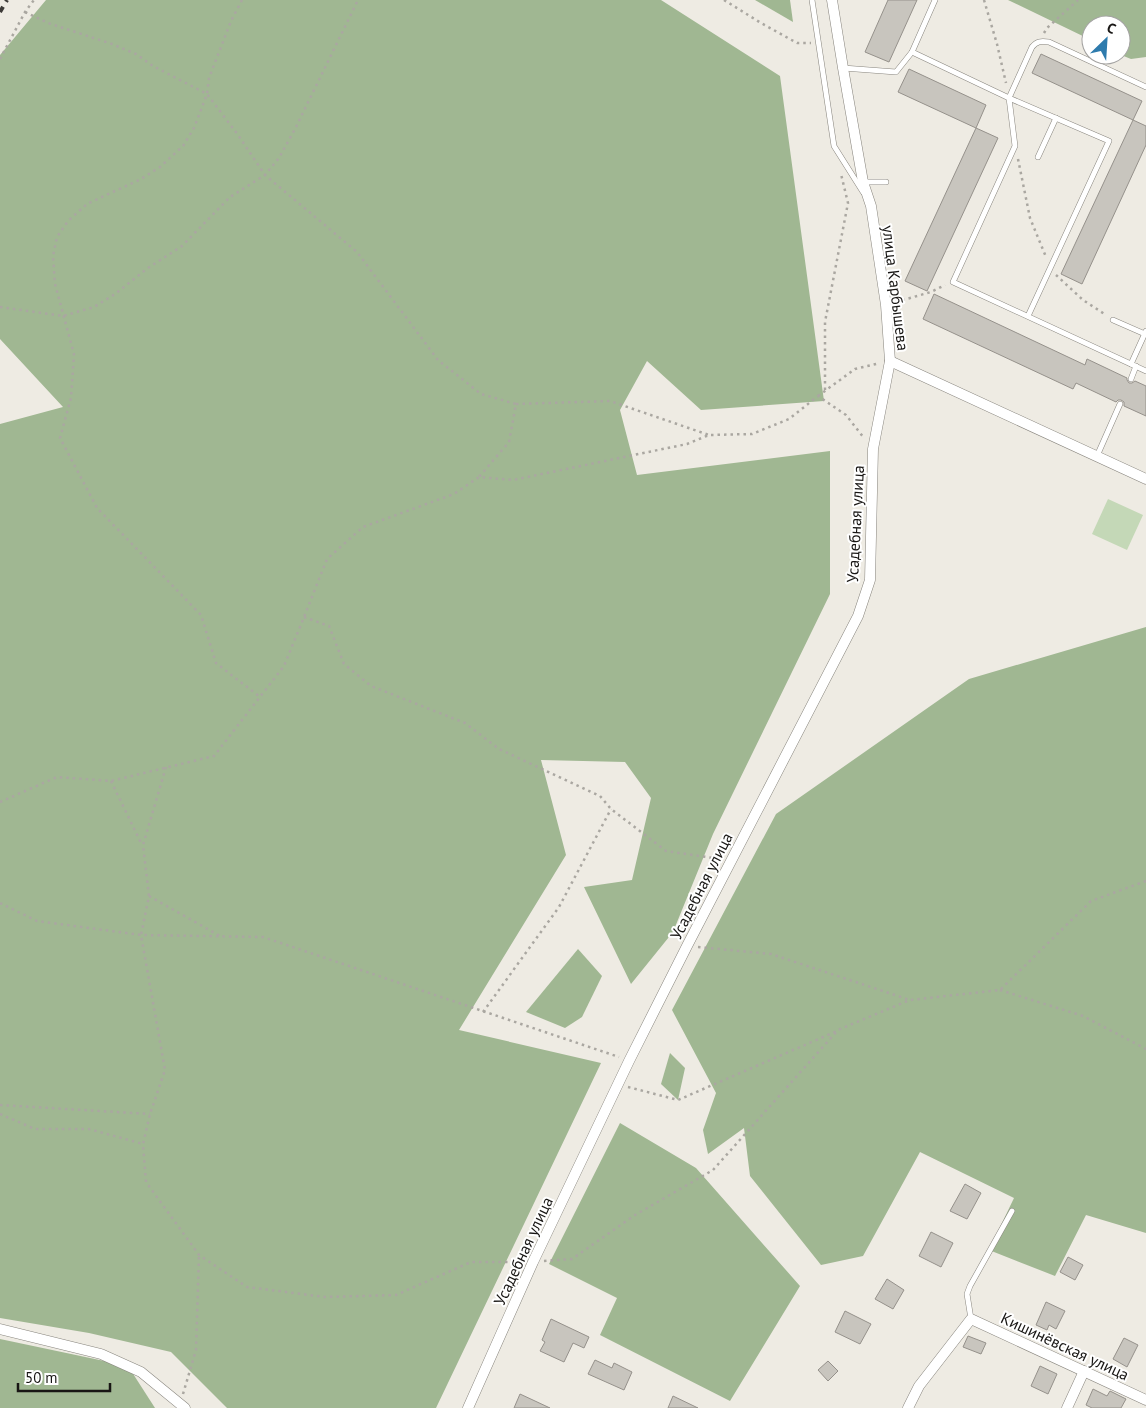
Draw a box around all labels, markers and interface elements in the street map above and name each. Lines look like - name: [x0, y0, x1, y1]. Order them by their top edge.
- north arrow: [1081, 15, 1131, 65]
- text: С: [1104, 18, 1119, 38]
- street label: улица Карбышева: [878, 224, 914, 352]
- street label: Усадебная улица: [842, 465, 868, 583]
- street label: Усадебная улица: [665, 829, 737, 943]
- street label: Усадебная улица: [489, 1194, 557, 1308]
- street label: Кишинёвская улица: [998, 1308, 1132, 1384]
- scale bar: [18, 1360, 110, 1392]
- text: 50 m: [25, 1368, 58, 1387]

